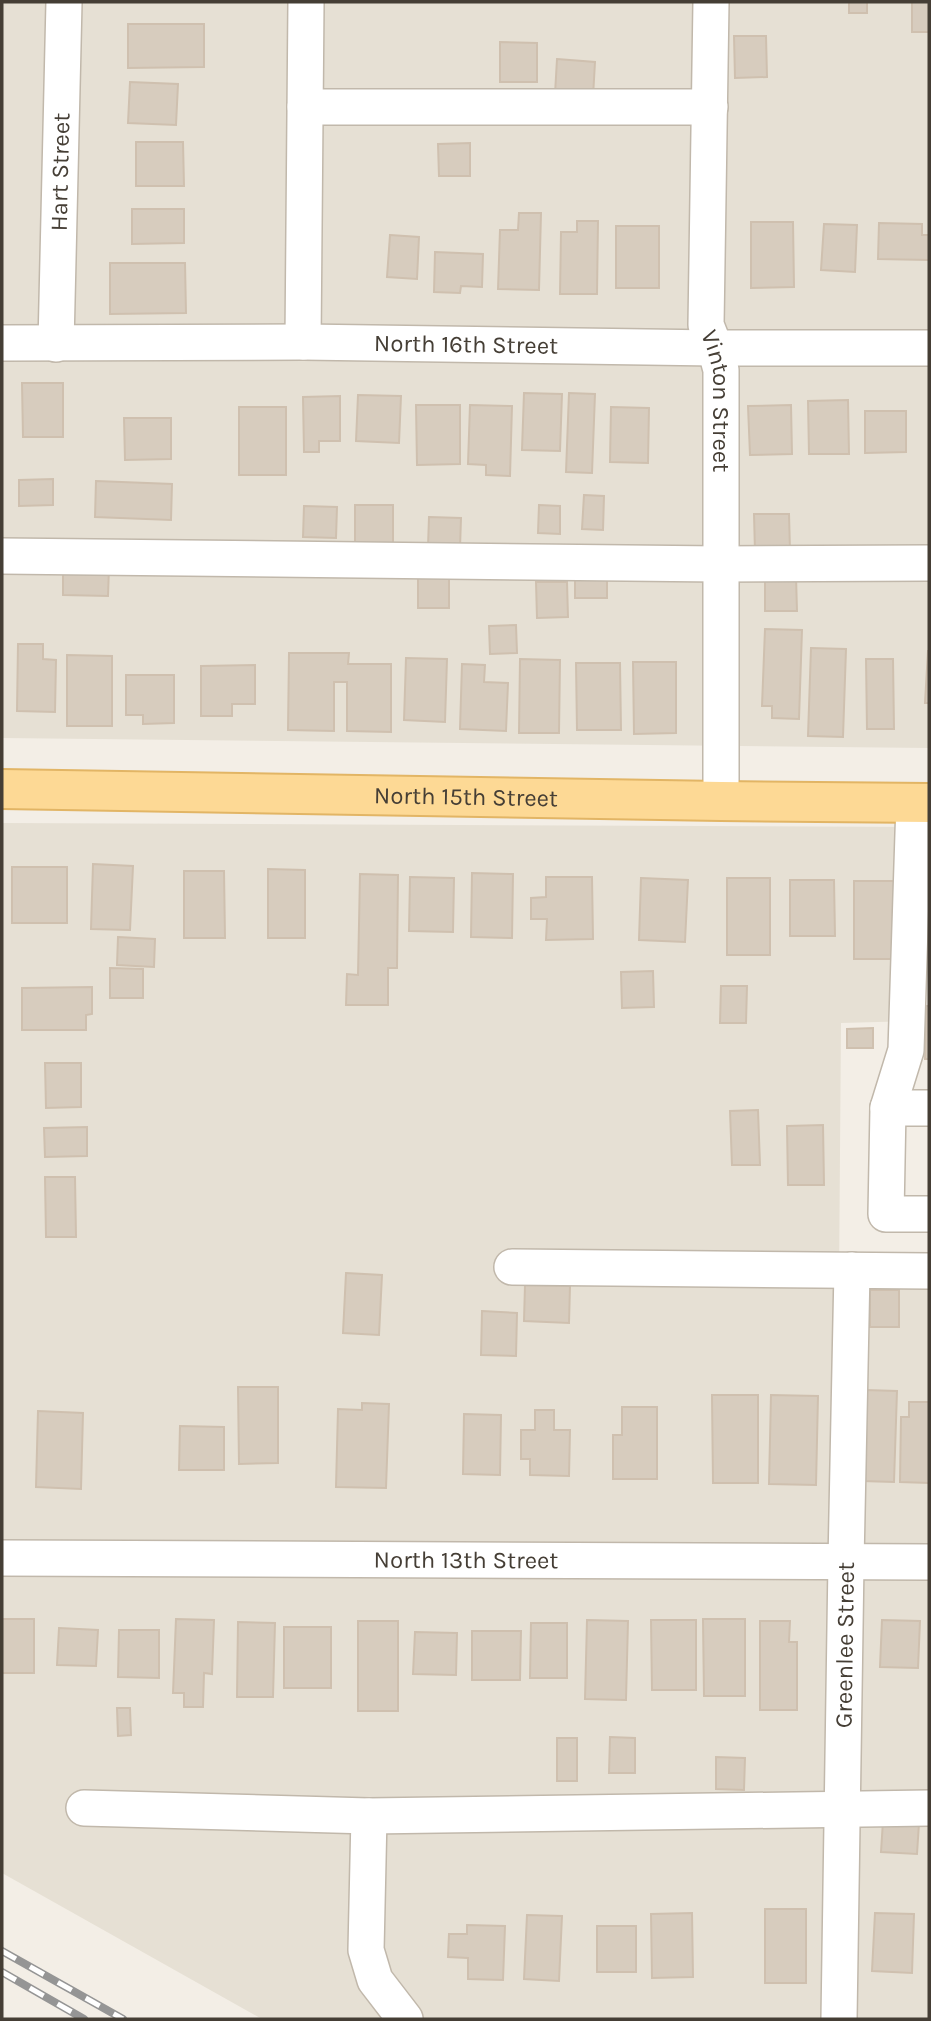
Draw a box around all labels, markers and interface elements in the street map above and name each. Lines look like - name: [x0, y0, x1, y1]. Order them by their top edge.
- street label: Hart Street: [45, 112, 75, 232]
- street label: Vinton Street: [695, 326, 735, 472]
- street label: North 16th Street: [374, 329, 558, 360]
- street label: North 15th Street: [374, 781, 558, 812]
- street label: North 13th Street: [374, 1546, 558, 1574]
- street label: Greenlee Street: [829, 1562, 860, 1728]

